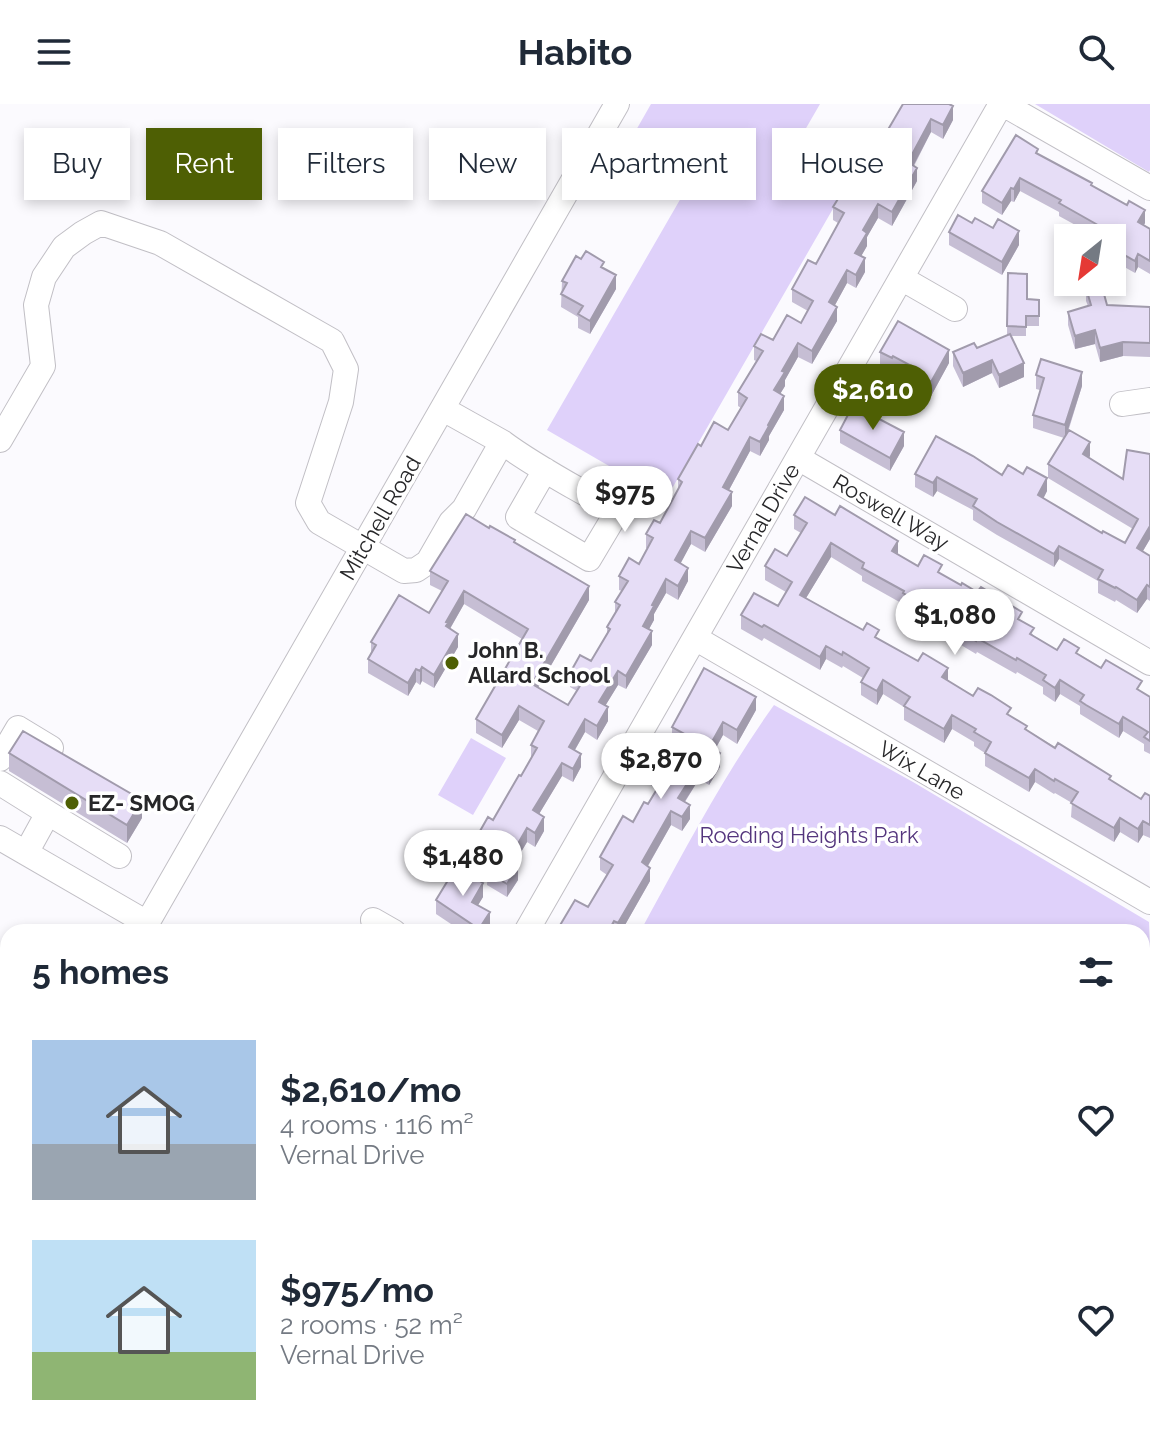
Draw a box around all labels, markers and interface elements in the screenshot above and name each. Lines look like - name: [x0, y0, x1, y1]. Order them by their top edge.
- icon: menu: [32, 30, 76, 74]
- icon: search: [1074, 30, 1118, 74]
- text: Habito: [518, 31, 632, 73]
- chip: Buy: [24, 128, 130, 200]
- chip: Rent: [146, 128, 262, 200]
- chip: Filters: [278, 128, 413, 200]
- chip: New: [429, 128, 546, 200]
- chip: Apartment: [562, 128, 756, 200]
- chip: House: [772, 128, 912, 200]
- north arrow: [1054, 224, 1126, 296]
- map controls: [1054, 224, 1126, 296]
- pin: $2,610: [808, 364, 938, 432]
- text: $2,610: [832, 375, 914, 405]
- street label: Mitchell Road: [334, 451, 426, 585]
- street label: Vernal Drive: [721, 458, 805, 577]
- pin: $975: [578, 466, 672, 534]
- street label: Roswell Way: [828, 468, 954, 556]
- text: $975: [595, 477, 655, 507]
- pin: $1,080: [890, 589, 1020, 657]
- text: $1,080: [914, 600, 997, 630]
- place label: John B. Allard School: [468, 637, 611, 688]
- marker: John B. Allard School: [443, 654, 461, 672]
- pin: $2,870: [596, 733, 726, 801]
- street label: Wix Lane: [874, 735, 970, 805]
- text: $2,870: [619, 744, 703, 774]
- place label: EZ- SMOG: [88, 790, 195, 816]
- marker: EZ- SMOG: [63, 794, 81, 812]
- park label: Roeding Heights Park: [699, 822, 919, 848]
- pin: $1,480: [398, 830, 528, 898]
- text: $1,480: [422, 841, 504, 871]
- icon: filters: [1074, 950, 1118, 994]
- text: 5 homes: [32, 952, 169, 992]
- text: $2,610/mo: [280, 1070, 461, 1110]
- icon: home: [96, 1072, 192, 1168]
- icon: heart: [1074, 1098, 1118, 1142]
- text: 4 rooms · 116 m²: [280, 1110, 474, 1140]
- text: Vernal Drive: [280, 1140, 425, 1170]
- text: $975/mo: [280, 1270, 434, 1310]
- icon: home: [96, 1272, 192, 1368]
- icon: heart: [1074, 1298, 1118, 1342]
- text: 2 rooms · 52 m²: [280, 1310, 463, 1340]
- text: Vernal Drive: [280, 1340, 425, 1370]

